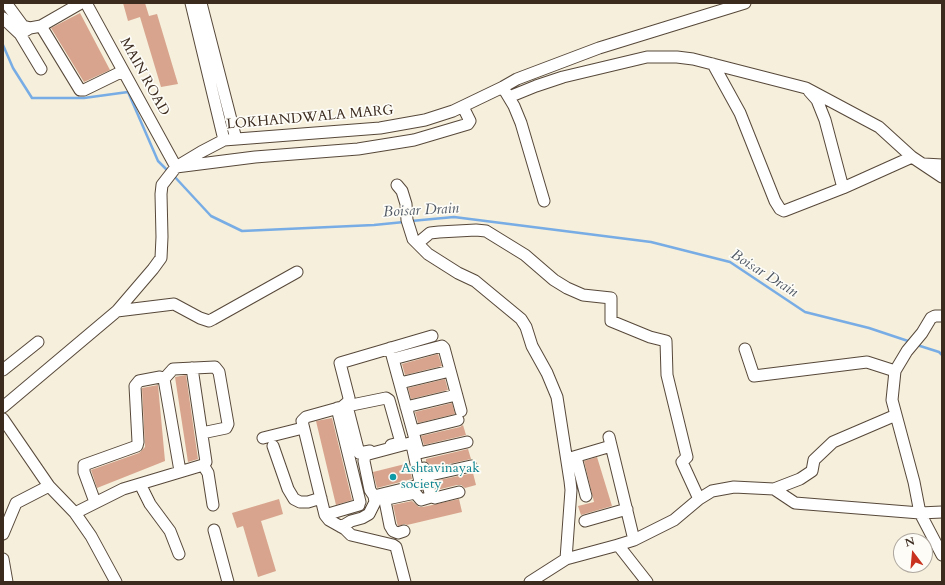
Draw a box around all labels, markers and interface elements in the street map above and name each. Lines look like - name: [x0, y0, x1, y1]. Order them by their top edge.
- street label: MAIN ROAD: [116, 35, 172, 119]
- street label: LOKHANDWALA MARG: [226, 102, 394, 134]
- water label: Boisar Drain: [383, 200, 459, 222]
- water label: Boisar Drain: [727, 246, 801, 302]
- place label: Ashtavinayak society: [401, 461, 480, 494]
- marker: Ashtavinayak society: [388, 472, 398, 482]
- north arrow: [893, 533, 933, 573]
- text: N: [903, 533, 916, 550]

